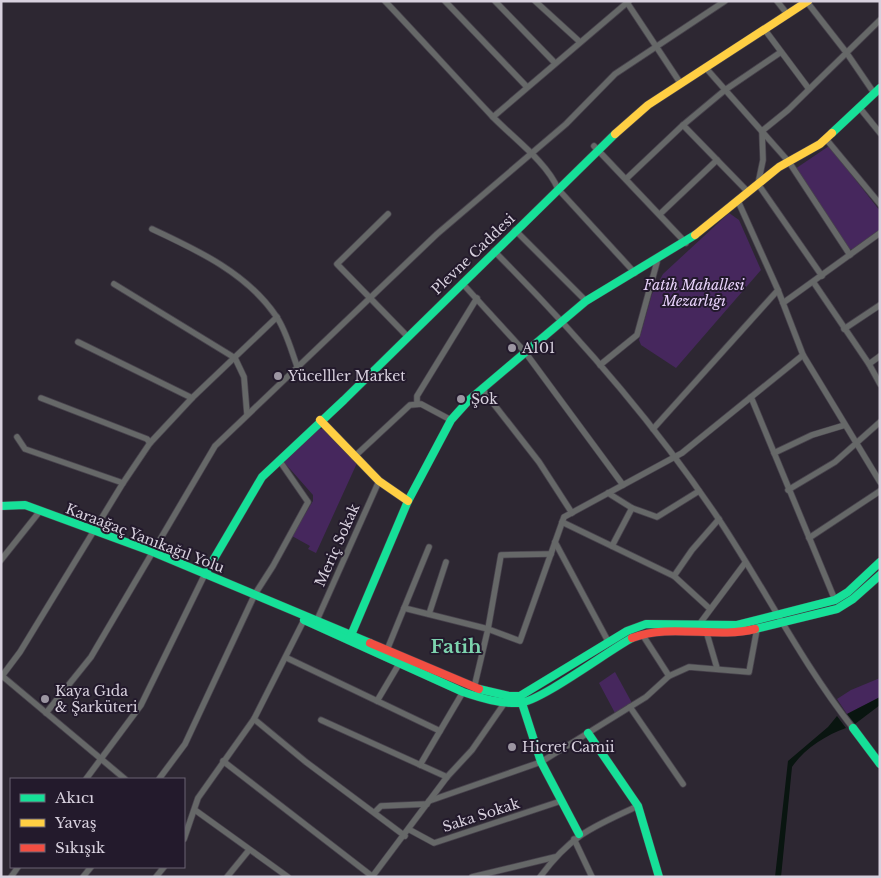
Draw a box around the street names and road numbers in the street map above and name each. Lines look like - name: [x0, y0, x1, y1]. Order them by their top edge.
- street label: Plevne Caddesi: [427, 209, 519, 298]
- street label: Karaağaç Yanıkağıl Yolu: [63, 499, 227, 577]
- street label: Meriç Sokak: [311, 500, 363, 589]
- street label: Saka Sokak: [440, 794, 522, 836]

